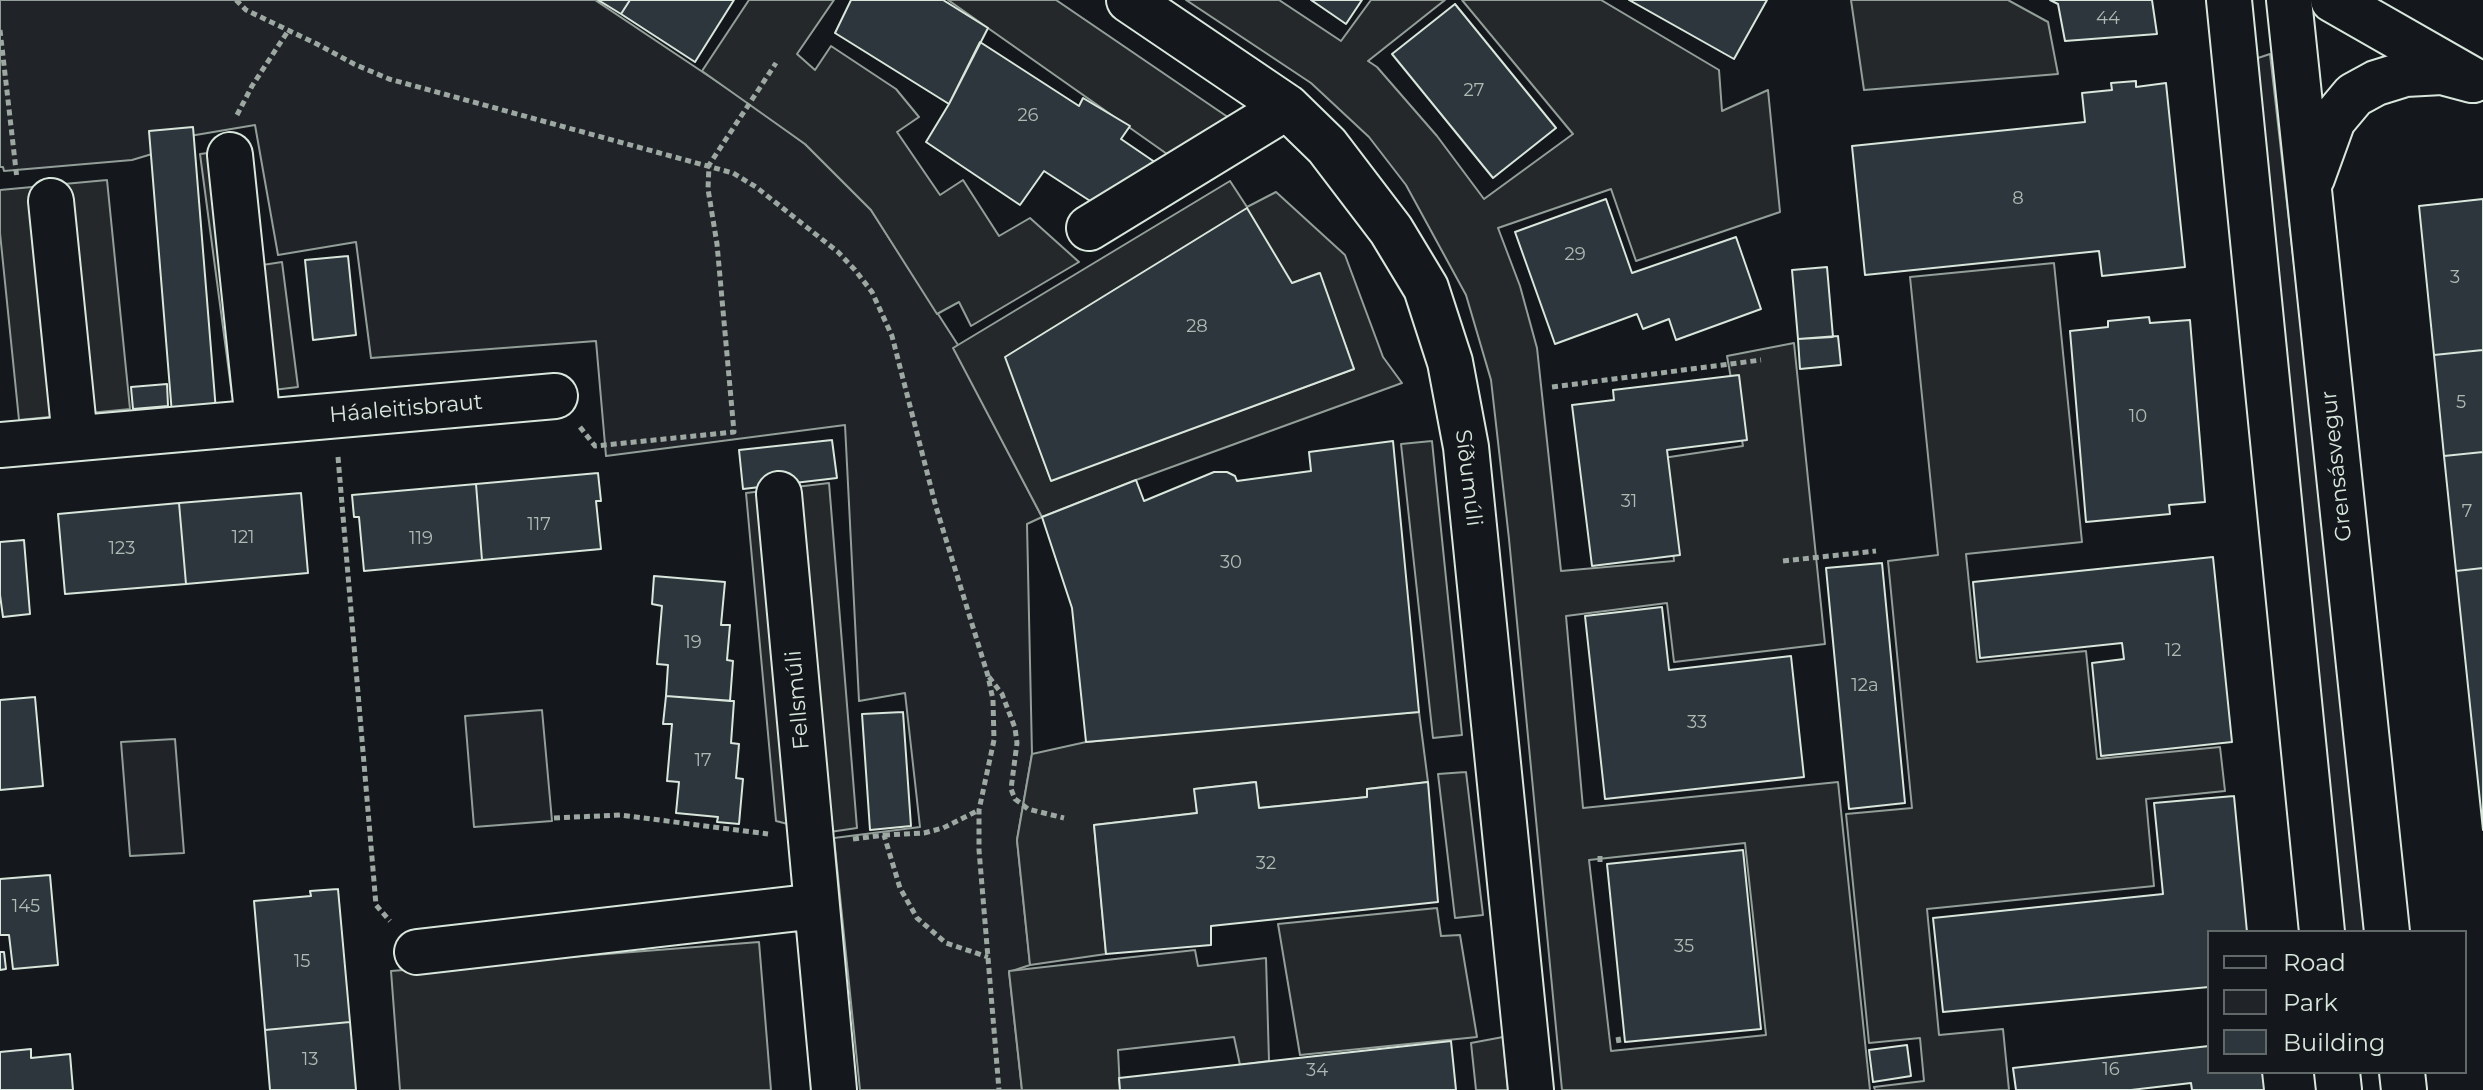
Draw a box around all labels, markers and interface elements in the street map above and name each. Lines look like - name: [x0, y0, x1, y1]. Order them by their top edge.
- house number: 44: [2096, 8, 2120, 30]
- house number: 27: [1464, 80, 1484, 102]
- house number: 26: [1017, 105, 1039, 127]
- house number: 8: [2012, 188, 2024, 210]
- house number: 29: [1564, 244, 1586, 266]
- house number: 3: [2450, 267, 2460, 289]
- house number: 28: [1186, 316, 1208, 338]
- street label: Háaleitisbraut: [328, 389, 484, 429]
- street label: Grensásvegur: [2316, 389, 2358, 543]
- house number: 5: [2456, 392, 2466, 414]
- house number: 10: [2129, 406, 2147, 428]
- street label: Síðumúli: [1449, 428, 1487, 528]
- house number: 31: [1621, 491, 1637, 513]
- house number: 7: [2462, 501, 2472, 523]
- house number: 117: [527, 514, 551, 536]
- house number: 121: [231, 527, 255, 549]
- house number: 119: [409, 528, 433, 550]
- house number: 123: [109, 538, 135, 560]
- house number: 30: [1220, 552, 1242, 574]
- house number: 19: [684, 632, 702, 654]
- house number: 12: [2165, 640, 2181, 662]
- street label: Fellsmúli: [781, 649, 815, 751]
- house number: 12a: [1851, 675, 1879, 697]
- house number: 33: [1687, 712, 1707, 734]
- house number: 17: [694, 750, 712, 772]
- house number: 32: [1256, 853, 1276, 875]
- house number: 145: [12, 896, 40, 918]
- legend: [2207, 930, 2467, 1074]
- house number: 35: [1674, 936, 1694, 958]
- text: Road: [2283, 948, 2346, 977]
- house number: 15: [294, 951, 310, 973]
- text: Park: [2283, 988, 2338, 1017]
- text: Building: [2283, 1028, 2386, 1057]
- house number: 13: [302, 1049, 318, 1071]
- house number: 16: [2102, 1059, 2120, 1081]
- house number: 34: [1306, 1060, 1328, 1082]

